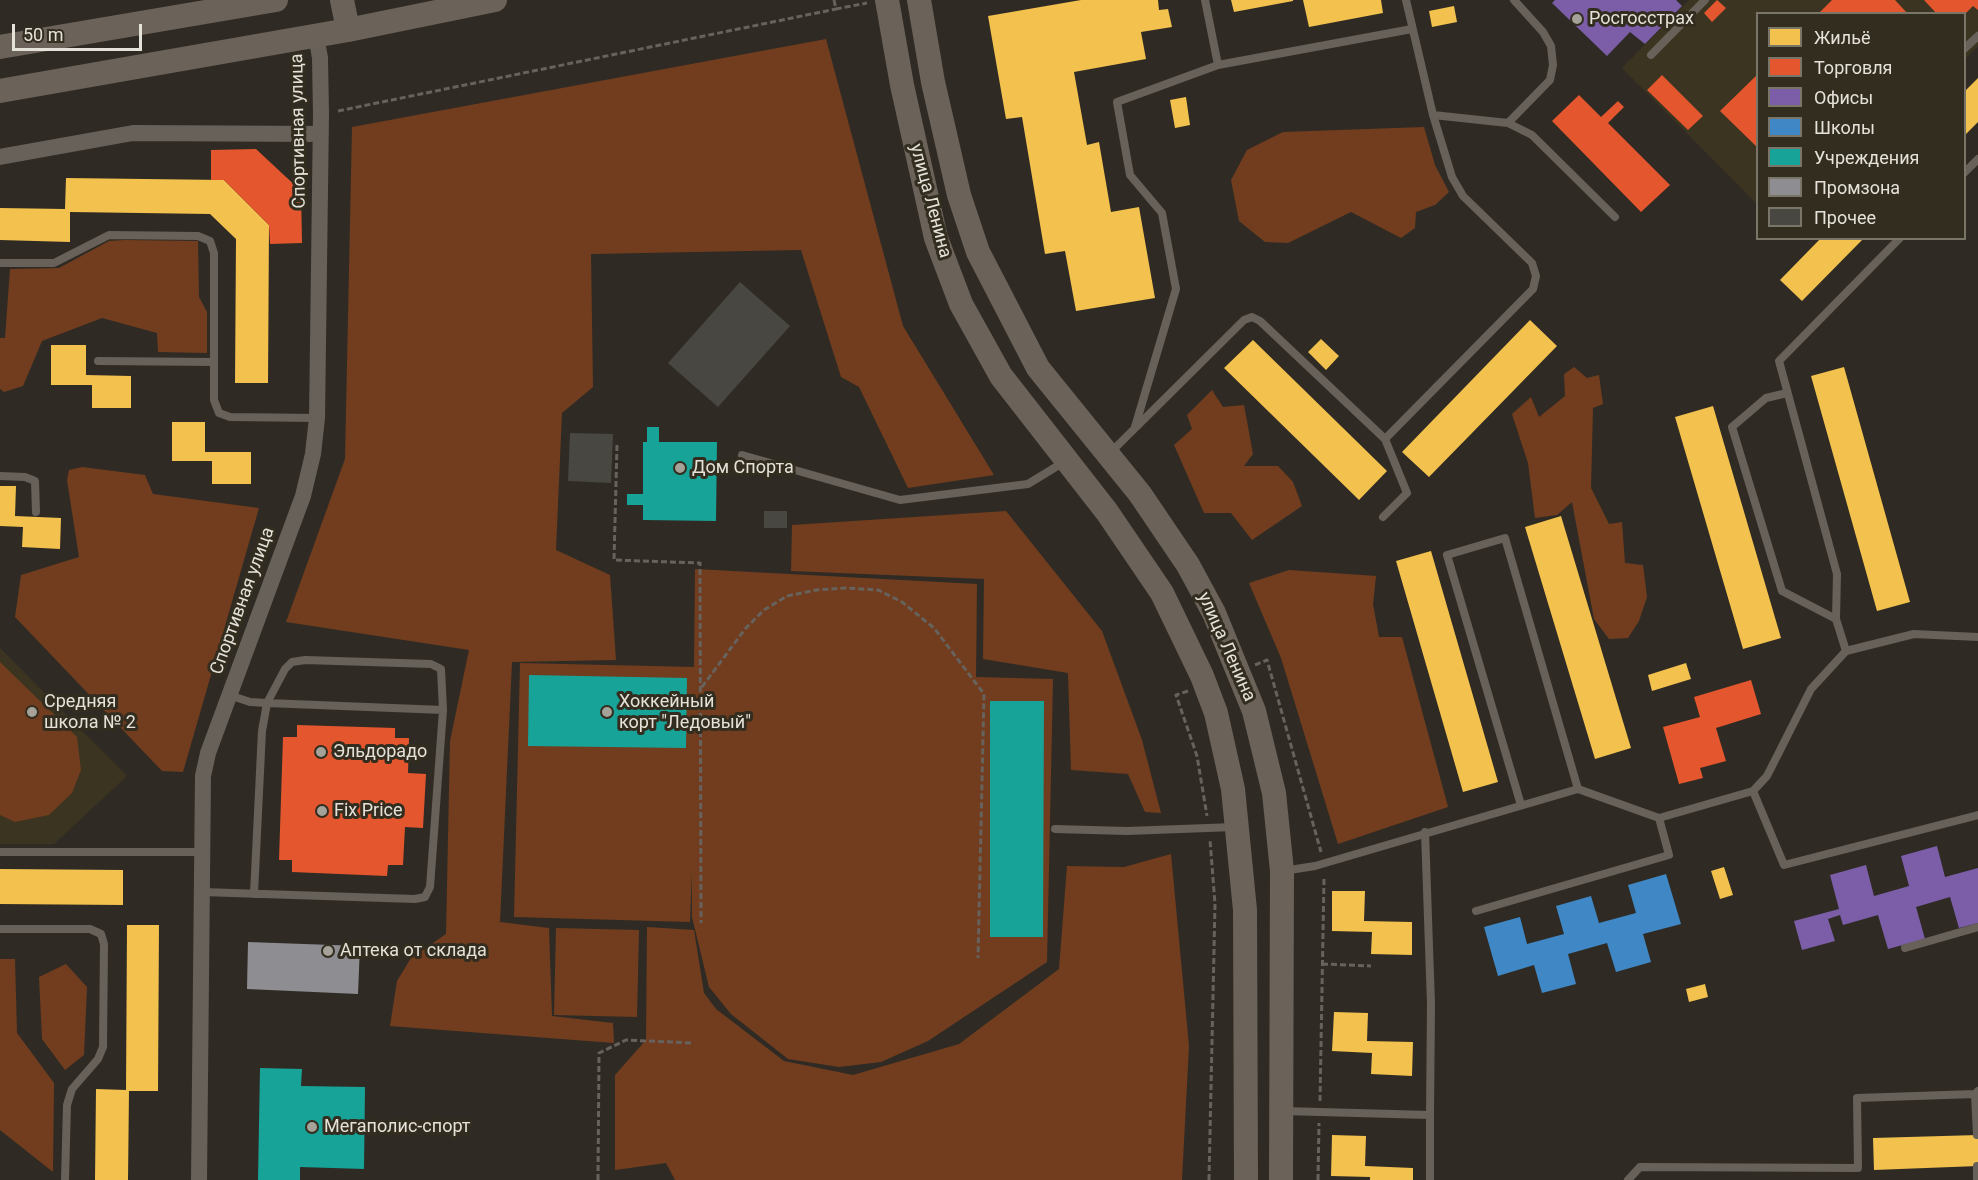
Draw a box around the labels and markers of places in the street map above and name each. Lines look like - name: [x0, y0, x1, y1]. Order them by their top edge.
- place label: Росгосстрах: [1589, 8, 1694, 30]
- marker: Росгосстрах: [1570, 12, 1584, 26]
- place label: Дом Спорта: [692, 457, 794, 479]
- marker: Дом Спорта: [673, 461, 687, 475]
- place label: Средняя школа № 2: [44, 691, 136, 734]
- place label: Хоккейный корт "Ледовый": [619, 691, 751, 734]
- marker: Средняя школа № 2: [25, 705, 39, 719]
- marker: Хоккейный корт "Ледовый": [600, 705, 614, 719]
- place label: Эльдорадо: [333, 741, 427, 763]
- marker: Эльдорадо: [314, 745, 328, 759]
- place label: Fix Price: [334, 800, 403, 822]
- marker: Fix Price: [315, 804, 329, 818]
- place label: Аптека от склада: [340, 940, 487, 962]
- marker: Аптека от склада: [321, 944, 335, 958]
- place label: Мегаполис-спорт: [324, 1116, 470, 1138]
- marker: Мегаполис-спорт: [305, 1120, 319, 1134]

